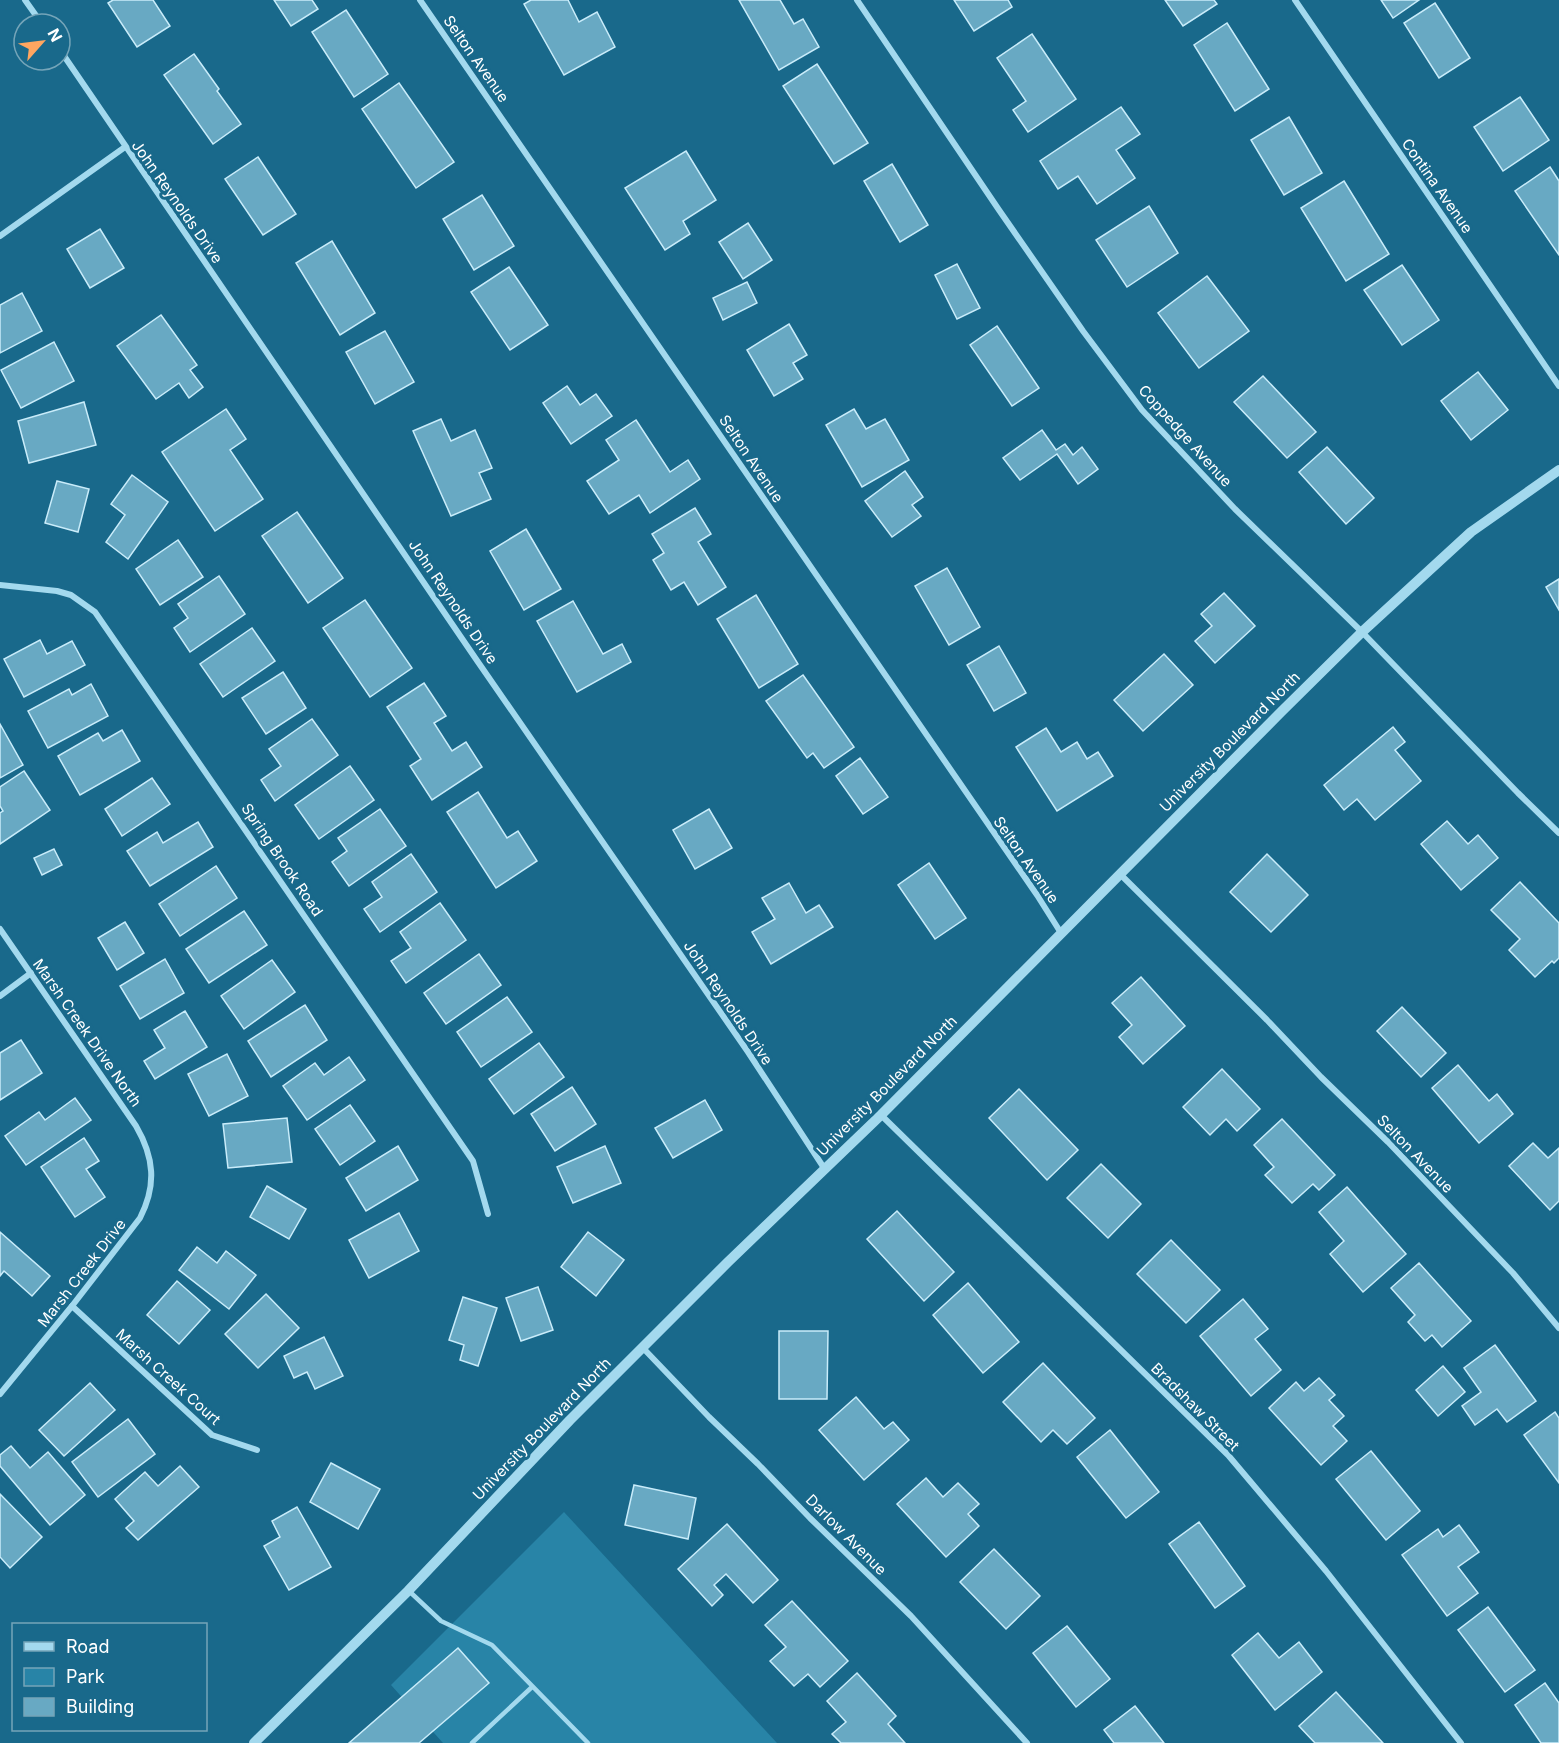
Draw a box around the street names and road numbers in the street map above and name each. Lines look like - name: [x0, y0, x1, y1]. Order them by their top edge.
- street label: Selton Avenue: [439, 12, 513, 106]
- street label: Contina Avenue: [1398, 135, 1477, 237]
- street label: John Reynolds Drive: [128, 137, 227, 267]
- street label: Coppedge Avenue: [1134, 381, 1236, 491]
- street label: Selton Avenue: [715, 411, 788, 506]
- street label: John Reynolds Drive: [405, 536, 502, 667]
- street label: University Boulevard North: [1155, 667, 1304, 816]
- street label: Spring Brook Road: [238, 800, 327, 920]
- street label: Selton Avenue: [989, 813, 1063, 907]
- street label: John Reynolds Drive: [680, 937, 777, 1068]
- street label: Marsh Creek Drive North: [29, 955, 146, 1110]
- street label: University Boulevard North: [812, 1011, 961, 1160]
- street label: Selton Avenue: [1373, 1110, 1458, 1197]
- street label: Marsh Creek Drive: [33, 1215, 130, 1331]
- street label: Marsh Creek Court: [112, 1325, 225, 1429]
- street label: University Boulevard North: [469, 1353, 615, 1504]
- street label: Bradshaw Street: [1147, 1359, 1244, 1455]
- street label: Darlow Avenue: [802, 1490, 891, 1579]

